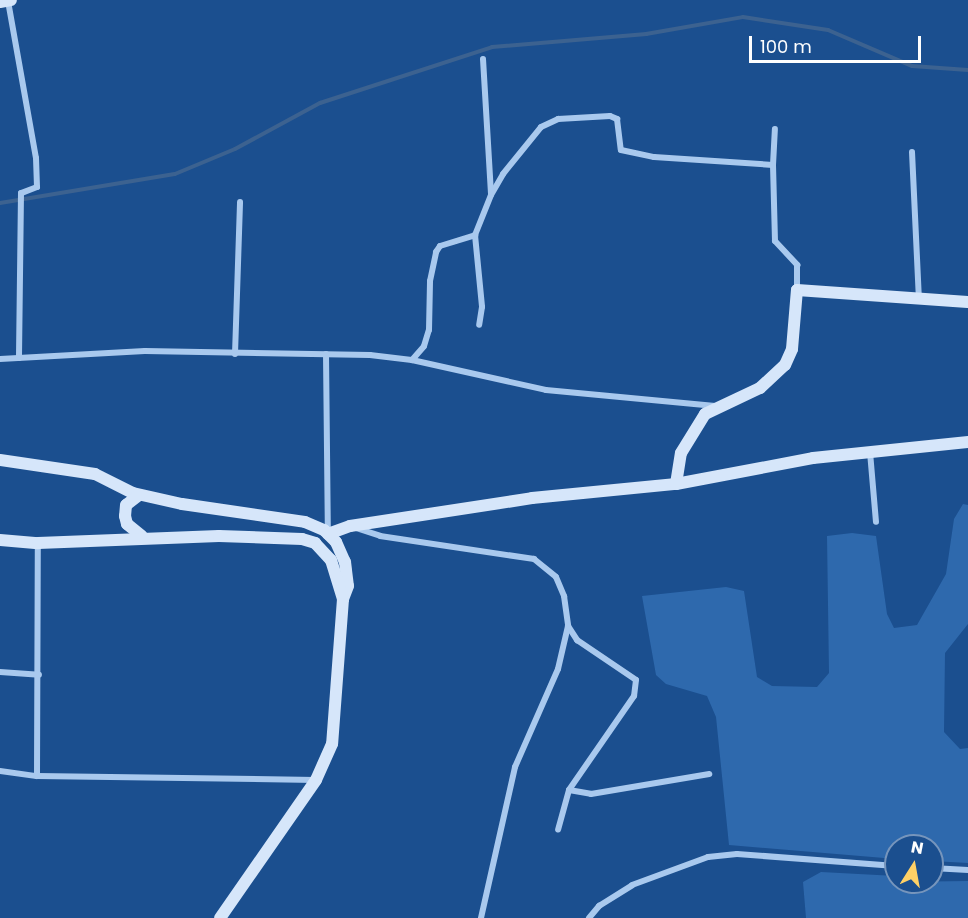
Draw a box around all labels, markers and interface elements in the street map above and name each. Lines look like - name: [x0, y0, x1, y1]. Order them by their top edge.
- scale bar: [752, 24, 924, 62]
- text: 100 m: [760, 34, 812, 59]
- north arrow: [884, 834, 944, 894]
- text: N: [909, 835, 925, 860]

